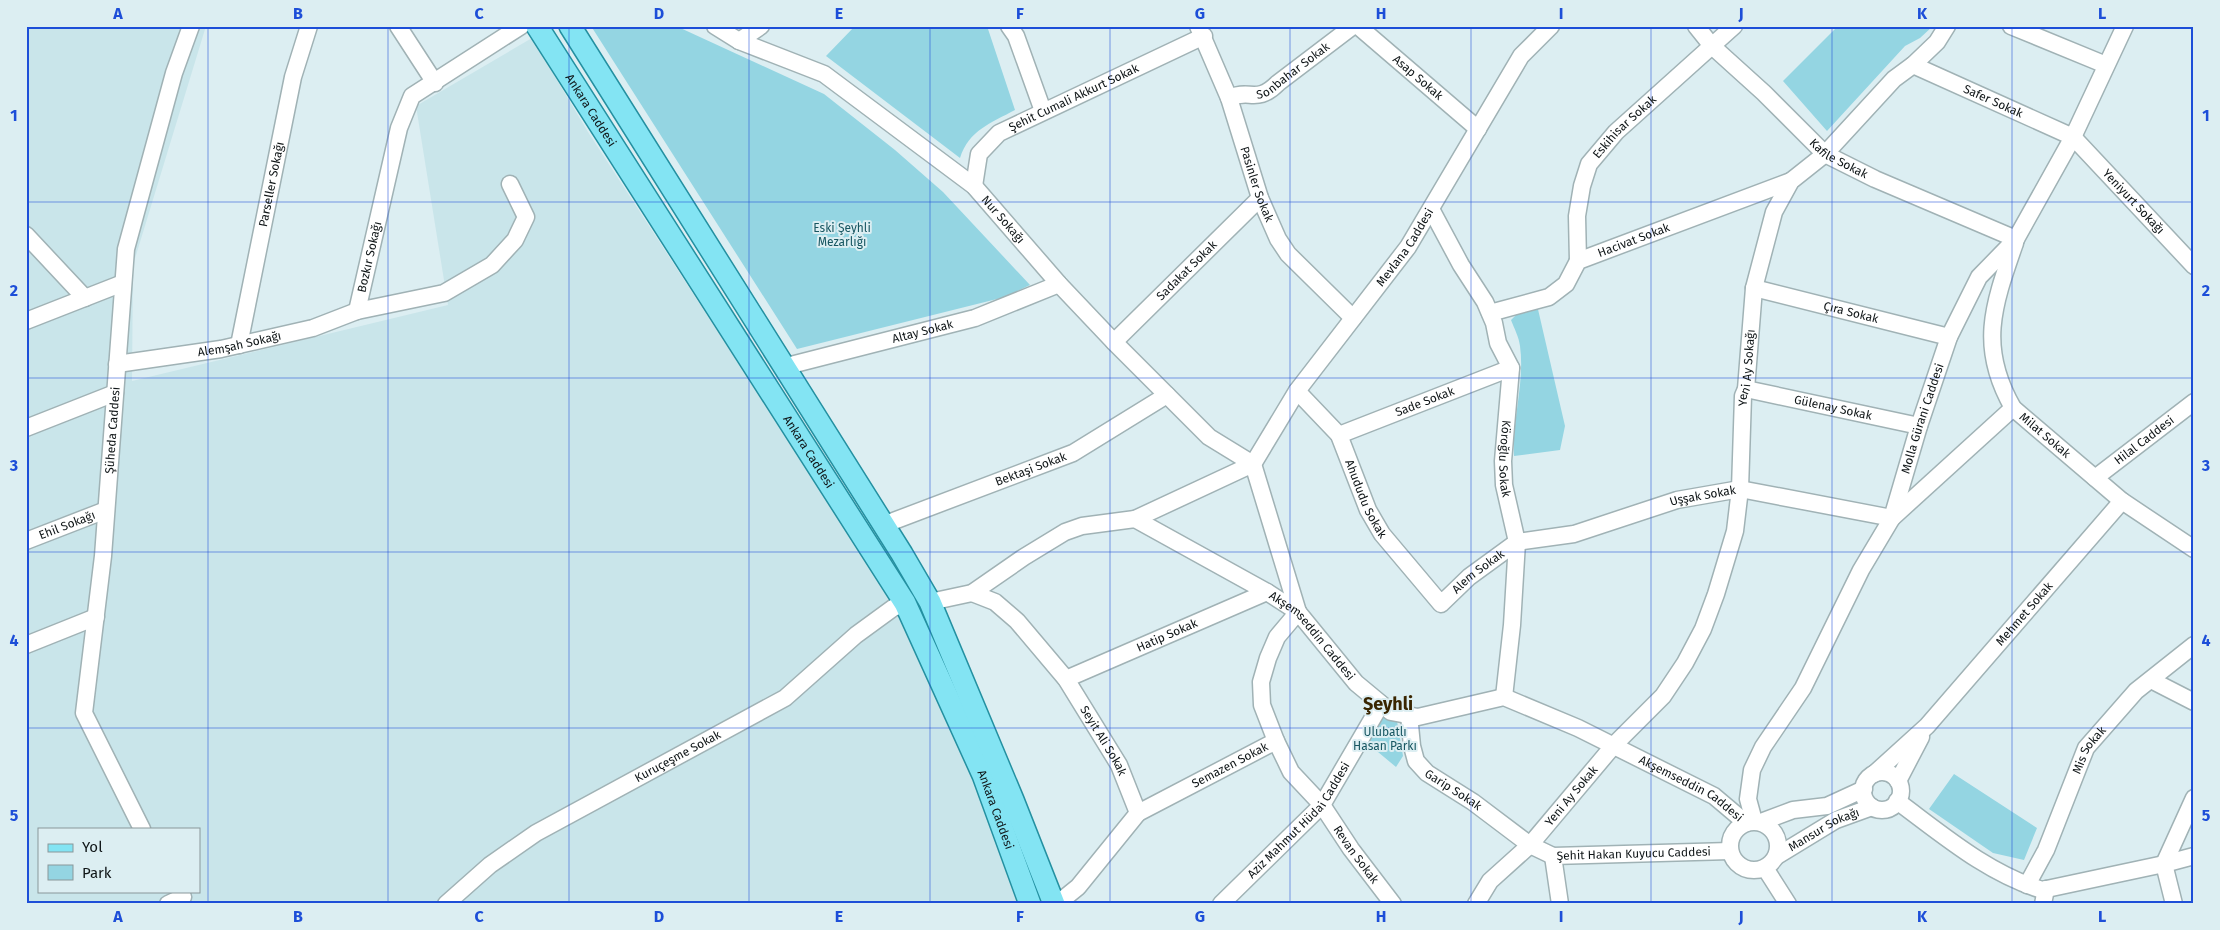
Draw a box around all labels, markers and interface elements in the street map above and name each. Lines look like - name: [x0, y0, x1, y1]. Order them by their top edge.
- text: A: [112, 4, 123, 23]
- text: B: [293, 4, 303, 23]
- text: C: [474, 4, 484, 23]
- text: D: [654, 4, 664, 23]
- text: E: [835, 4, 843, 23]
- text: F: [1016, 4, 1024, 23]
- text: G: [1195, 4, 1205, 23]
- text: H: [1376, 4, 1386, 23]
- text: I: [1559, 4, 1563, 23]
- text: J: [1737, 4, 1744, 23]
- text: K: [1917, 4, 1928, 23]
- text: L: [2098, 4, 2106, 23]
- street label: Sonbahar Sokak: [1255, 39, 1333, 102]
- street label: Asap Sokak: [1390, 52, 1446, 103]
- street label: Şehit Cumali Akkurt Sokak: [1007, 61, 1142, 134]
- street label: Ankara Caddesi: [562, 71, 619, 149]
- street label: Safer Sokak: [1961, 82, 2026, 121]
- street label: Eskihisar Sokak: [1590, 92, 1660, 161]
- text: 1: [10, 106, 18, 125]
- text: 1: [2202, 106, 2210, 125]
- street label: Kafile Sokak: [1807, 136, 1871, 182]
- street label: Parseller Sokağı: [256, 140, 287, 228]
- street label: Pasinler Sokak: [1237, 145, 1277, 225]
- street label: Yeniyurt Sokağı: [2100, 166, 2167, 237]
- street label: Nur Sokağı: [979, 193, 1028, 246]
- street label: Mevlana Caddesi: [1373, 206, 1436, 289]
- street label: Bozkır Sokağı: [354, 220, 384, 294]
- street label: Hacivat Sokak: [1596, 220, 1672, 260]
- park label: Eski Şeyhli Mezarlığı: [813, 221, 871, 249]
- street label: Sadakat Sokak: [1154, 237, 1220, 303]
- text: 2: [10, 281, 18, 300]
- text: 2: [2202, 281, 2210, 300]
- street label: Çıra Sokak: [1822, 299, 1881, 326]
- street label: Altay Sokak: [891, 317, 955, 346]
- street label: Alemşah Sokağı: [197, 329, 282, 359]
- street label: Yeni Ay Sokağı: [1736, 329, 1758, 406]
- street label: Molla Gürani Caddesi: [1898, 361, 1947, 475]
- street label: Sade Sokak: [1393, 383, 1457, 419]
- street label: Şüheda Caddesi: [102, 386, 123, 474]
- street label: Gülenay Sokak: [1793, 392, 1874, 423]
- street label: Milat Sokak: [2017, 410, 2074, 461]
- street label: Ankara Caddesi: [780, 413, 837, 491]
- street label: Hilal Caddesi: [2112, 413, 2177, 467]
- street label: Köroğlu Sokak: [1496, 419, 1514, 499]
- street label: Bektaşi Sokak: [993, 449, 1069, 489]
- text: 3: [9, 456, 18, 475]
- text: 3: [2201, 456, 2210, 475]
- street label: Ahududu Sokak: [1342, 458, 1390, 542]
- street label: Uşşak Sokak: [1668, 483, 1738, 509]
- street label: Ehil Sokağı: [37, 508, 97, 542]
- street label: Alem Sokak: [1449, 546, 1508, 596]
- street label: Mehmet Sokak: [1993, 579, 2056, 648]
- street label: Akşemseddin Caddesi: [1267, 588, 1358, 683]
- street label: Hatip Sokak: [1134, 616, 1200, 655]
- text: 4: [9, 631, 19, 650]
- text: 4: [2201, 631, 2211, 650]
- district label: Şeyhli: [1363, 693, 1413, 715]
- street label: Seyit Ali Sokak: [1077, 703, 1130, 778]
- street label: Mis Sokak: [2070, 723, 2109, 776]
- park label: Ulubatlı Hasan Parkı: [1353, 725, 1417, 753]
- street label: Kuruçeşme Sokak: [632, 727, 724, 785]
- street label: Semazen Sokak: [1189, 739, 1271, 791]
- street label: Akşemseddin Caddesi: [1637, 753, 1746, 824]
- street label: Aziz Mahmut Hüdai Caddesi: [1245, 759, 1353, 881]
- street label: Yeni Ay Sokak: [1542, 762, 1601, 829]
- street label: Garip Sokak: [1422, 766, 1485, 814]
- street label: Ankara Caddesi: [975, 768, 1016, 851]
- street label: Mansur Sokağı: [1786, 805, 1861, 854]
- text: 5: [10, 806, 19, 825]
- text: 5: [2202, 806, 2211, 825]
- street label: Revan Sokak: [1330, 823, 1382, 887]
- legend: [38, 828, 200, 892]
- text: Yol: [82, 838, 103, 856]
- street label: Şehit Hakan Kuyucu Caddesi: [1556, 845, 1711, 863]
- text: Park: [82, 864, 112, 882]
- text: A: [112, 907, 123, 926]
- text: B: [293, 907, 303, 926]
- text: C: [474, 907, 484, 926]
- text: D: [654, 907, 664, 926]
- text: E: [835, 907, 843, 926]
- text: F: [1016, 907, 1024, 926]
- text: G: [1195, 907, 1205, 926]
- text: H: [1376, 907, 1386, 926]
- text: I: [1559, 907, 1563, 926]
- text: J: [1737, 907, 1744, 926]
- text: K: [1917, 907, 1928, 926]
- text: L: [2098, 907, 2106, 926]

